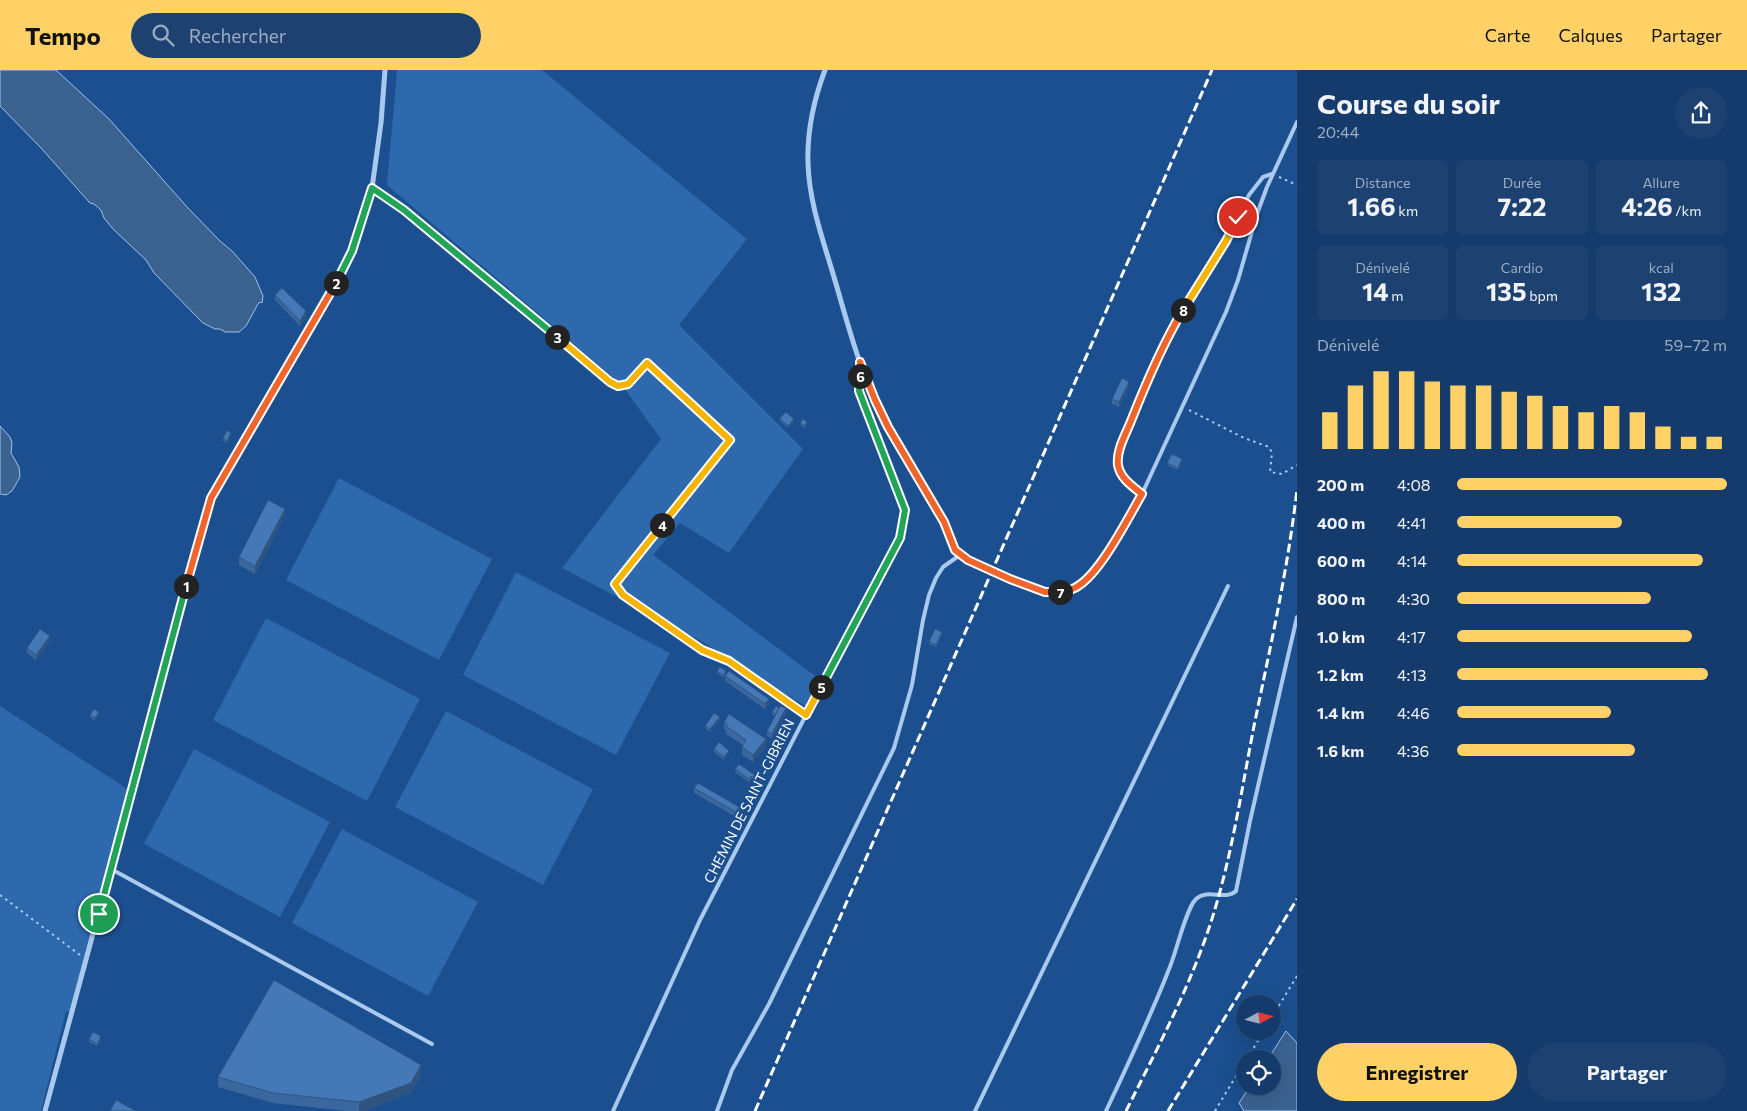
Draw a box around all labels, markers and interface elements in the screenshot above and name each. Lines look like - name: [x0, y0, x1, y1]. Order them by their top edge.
- search box: [131, 13, 481, 58]
- text: Tempo: [25, 21, 101, 50]
- icon: search: [149, 21, 177, 49]
- text: Rechercher: [189, 24, 286, 47]
- text: Carte: [1485, 24, 1530, 46]
- text: Calques: [1558, 24, 1623, 46]
- text: Partager: [1651, 24, 1722, 46]
- text: Course du soir: [1317, 86, 1500, 120]
- button: share: [1675, 87, 1727, 139]
- text: 20:44: [1317, 122, 1359, 141]
- text: Distance: [1355, 174, 1410, 191]
- text: Durée: [1503, 174, 1541, 191]
- text: Allure: [1643, 174, 1680, 191]
- text: 1.66: [1347, 191, 1396, 221]
- text: 7:22: [1498, 191, 1546, 221]
- text: 4:26: [1621, 191, 1673, 221]
- pin: [1217, 196, 1259, 238]
- text: km: [1396, 202, 1418, 219]
- text: /km: [1673, 202, 1701, 219]
- icon: check: [1224, 203, 1252, 231]
- text: Dénivelé: [1355, 259, 1410, 276]
- text: Cardio: [1501, 259, 1543, 276]
- text: kcal: [1649, 259, 1674, 276]
- pin: 2: [324, 270, 348, 296]
- text: 2: [333, 275, 340, 292]
- text: 14: [1362, 276, 1389, 306]
- text: 135: [1486, 276, 1526, 306]
- text: 132: [1641, 276, 1681, 306]
- text: m: [1389, 287, 1403, 304]
- text: bpm: [1526, 287, 1558, 304]
- pin: 8: [1170, 298, 1196, 322]
- text: 8: [1179, 302, 1188, 319]
- pin: 3: [544, 324, 570, 350]
- text: 3: [553, 329, 562, 346]
- text: Dénivelé: [1317, 335, 1379, 354]
- text: 59–72 m: [1664, 335, 1727, 354]
- pin: 6: [848, 364, 872, 388]
- text: 6: [856, 368, 865, 385]
- text: 200 m: [1317, 475, 1364, 494]
- text: 4:08: [1397, 475, 1431, 494]
- pin: 4: [650, 512, 674, 538]
- text: 400 m: [1317, 513, 1365, 532]
- text: 4:41: [1397, 513, 1426, 532]
- text: 4: [658, 517, 667, 534]
- text: 600 m: [1317, 551, 1365, 570]
- text: 4:14: [1397, 551, 1427, 570]
- pin: 1: [174, 574, 198, 598]
- text: 1: [183, 578, 190, 595]
- pin: 7: [1048, 580, 1072, 604]
- text: 7: [1057, 584, 1064, 601]
- text: 800 m: [1317, 589, 1365, 608]
- text: 4:30: [1397, 589, 1430, 608]
- text: 1.0 km: [1317, 627, 1365, 646]
- text: 4:17: [1397, 627, 1426, 646]
- text: 1.2 km: [1317, 665, 1364, 684]
- text: 4:13: [1397, 665, 1426, 684]
- pin: 5: [808, 674, 834, 700]
- text: 5: [817, 679, 826, 696]
- text: 1.4 km: [1317, 703, 1364, 722]
- text: 4:46: [1397, 703, 1430, 722]
- street label: CHEMIN DE SAINT-GIBRIEN: [700, 716, 797, 886]
- text: 1.6 km: [1317, 741, 1364, 760]
- text: 4:36: [1397, 741, 1429, 760]
- pin: [78, 893, 120, 935]
- icon: arrive: [85, 900, 113, 928]
- north arrow: [1236, 995, 1281, 1040]
- map controls: [1236, 995, 1281, 1095]
- button: Enregistrer: [1317, 1043, 1517, 1101]
- button: Partager: [1527, 1043, 1727, 1101]
- button: locate: [1236, 1050, 1281, 1095]

